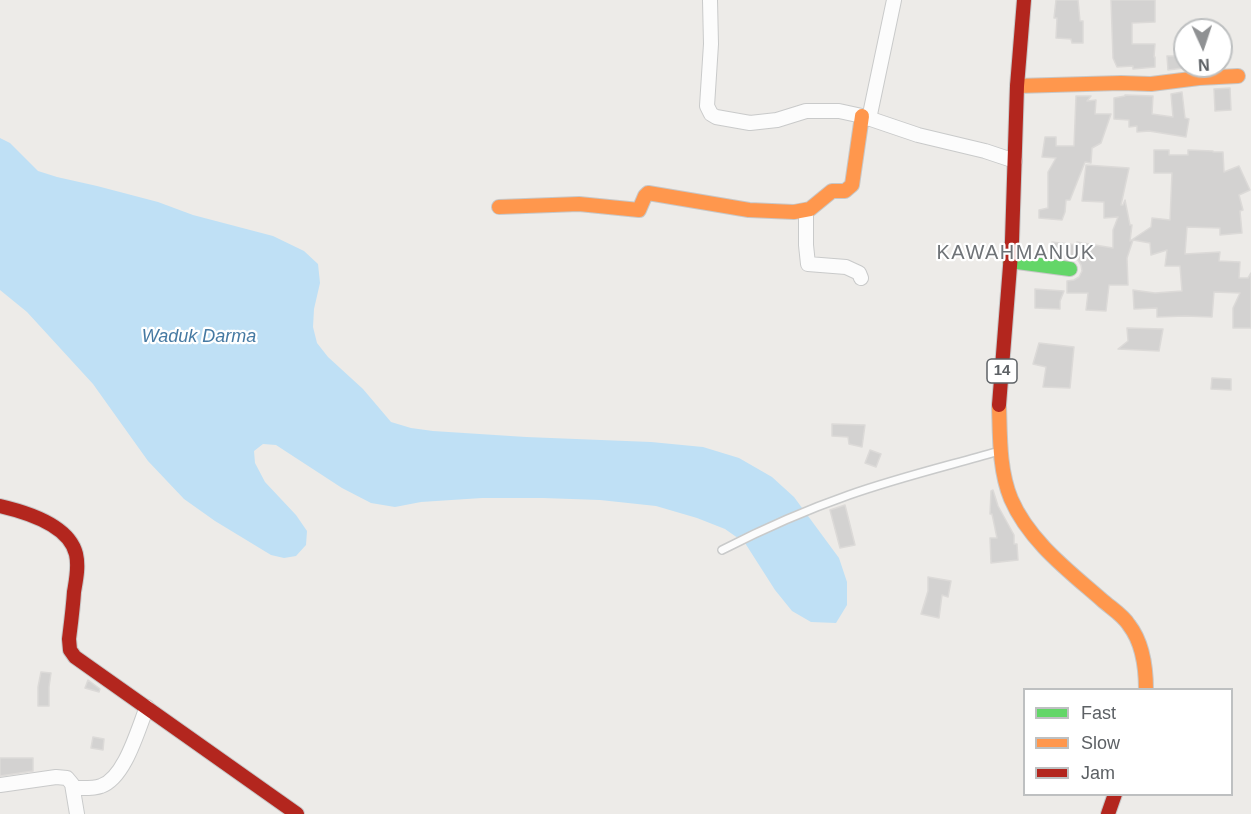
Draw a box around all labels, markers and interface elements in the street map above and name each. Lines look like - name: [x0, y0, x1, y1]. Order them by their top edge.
- north arrow: [1173, 18, 1233, 78]
- text: N: [1198, 56, 1210, 73]
- district label: KAWAHMANUK: [936, 241, 1096, 265]
- water label: Waduk Darma: [142, 326, 256, 348]
- road number: 14: [987, 359, 1017, 383]
- legend: [1023, 688, 1233, 796]
- text: Fast: [1081, 703, 1116, 723]
- text: Slow: [1081, 733, 1120, 753]
- text: Jam: [1081, 763, 1115, 783]

